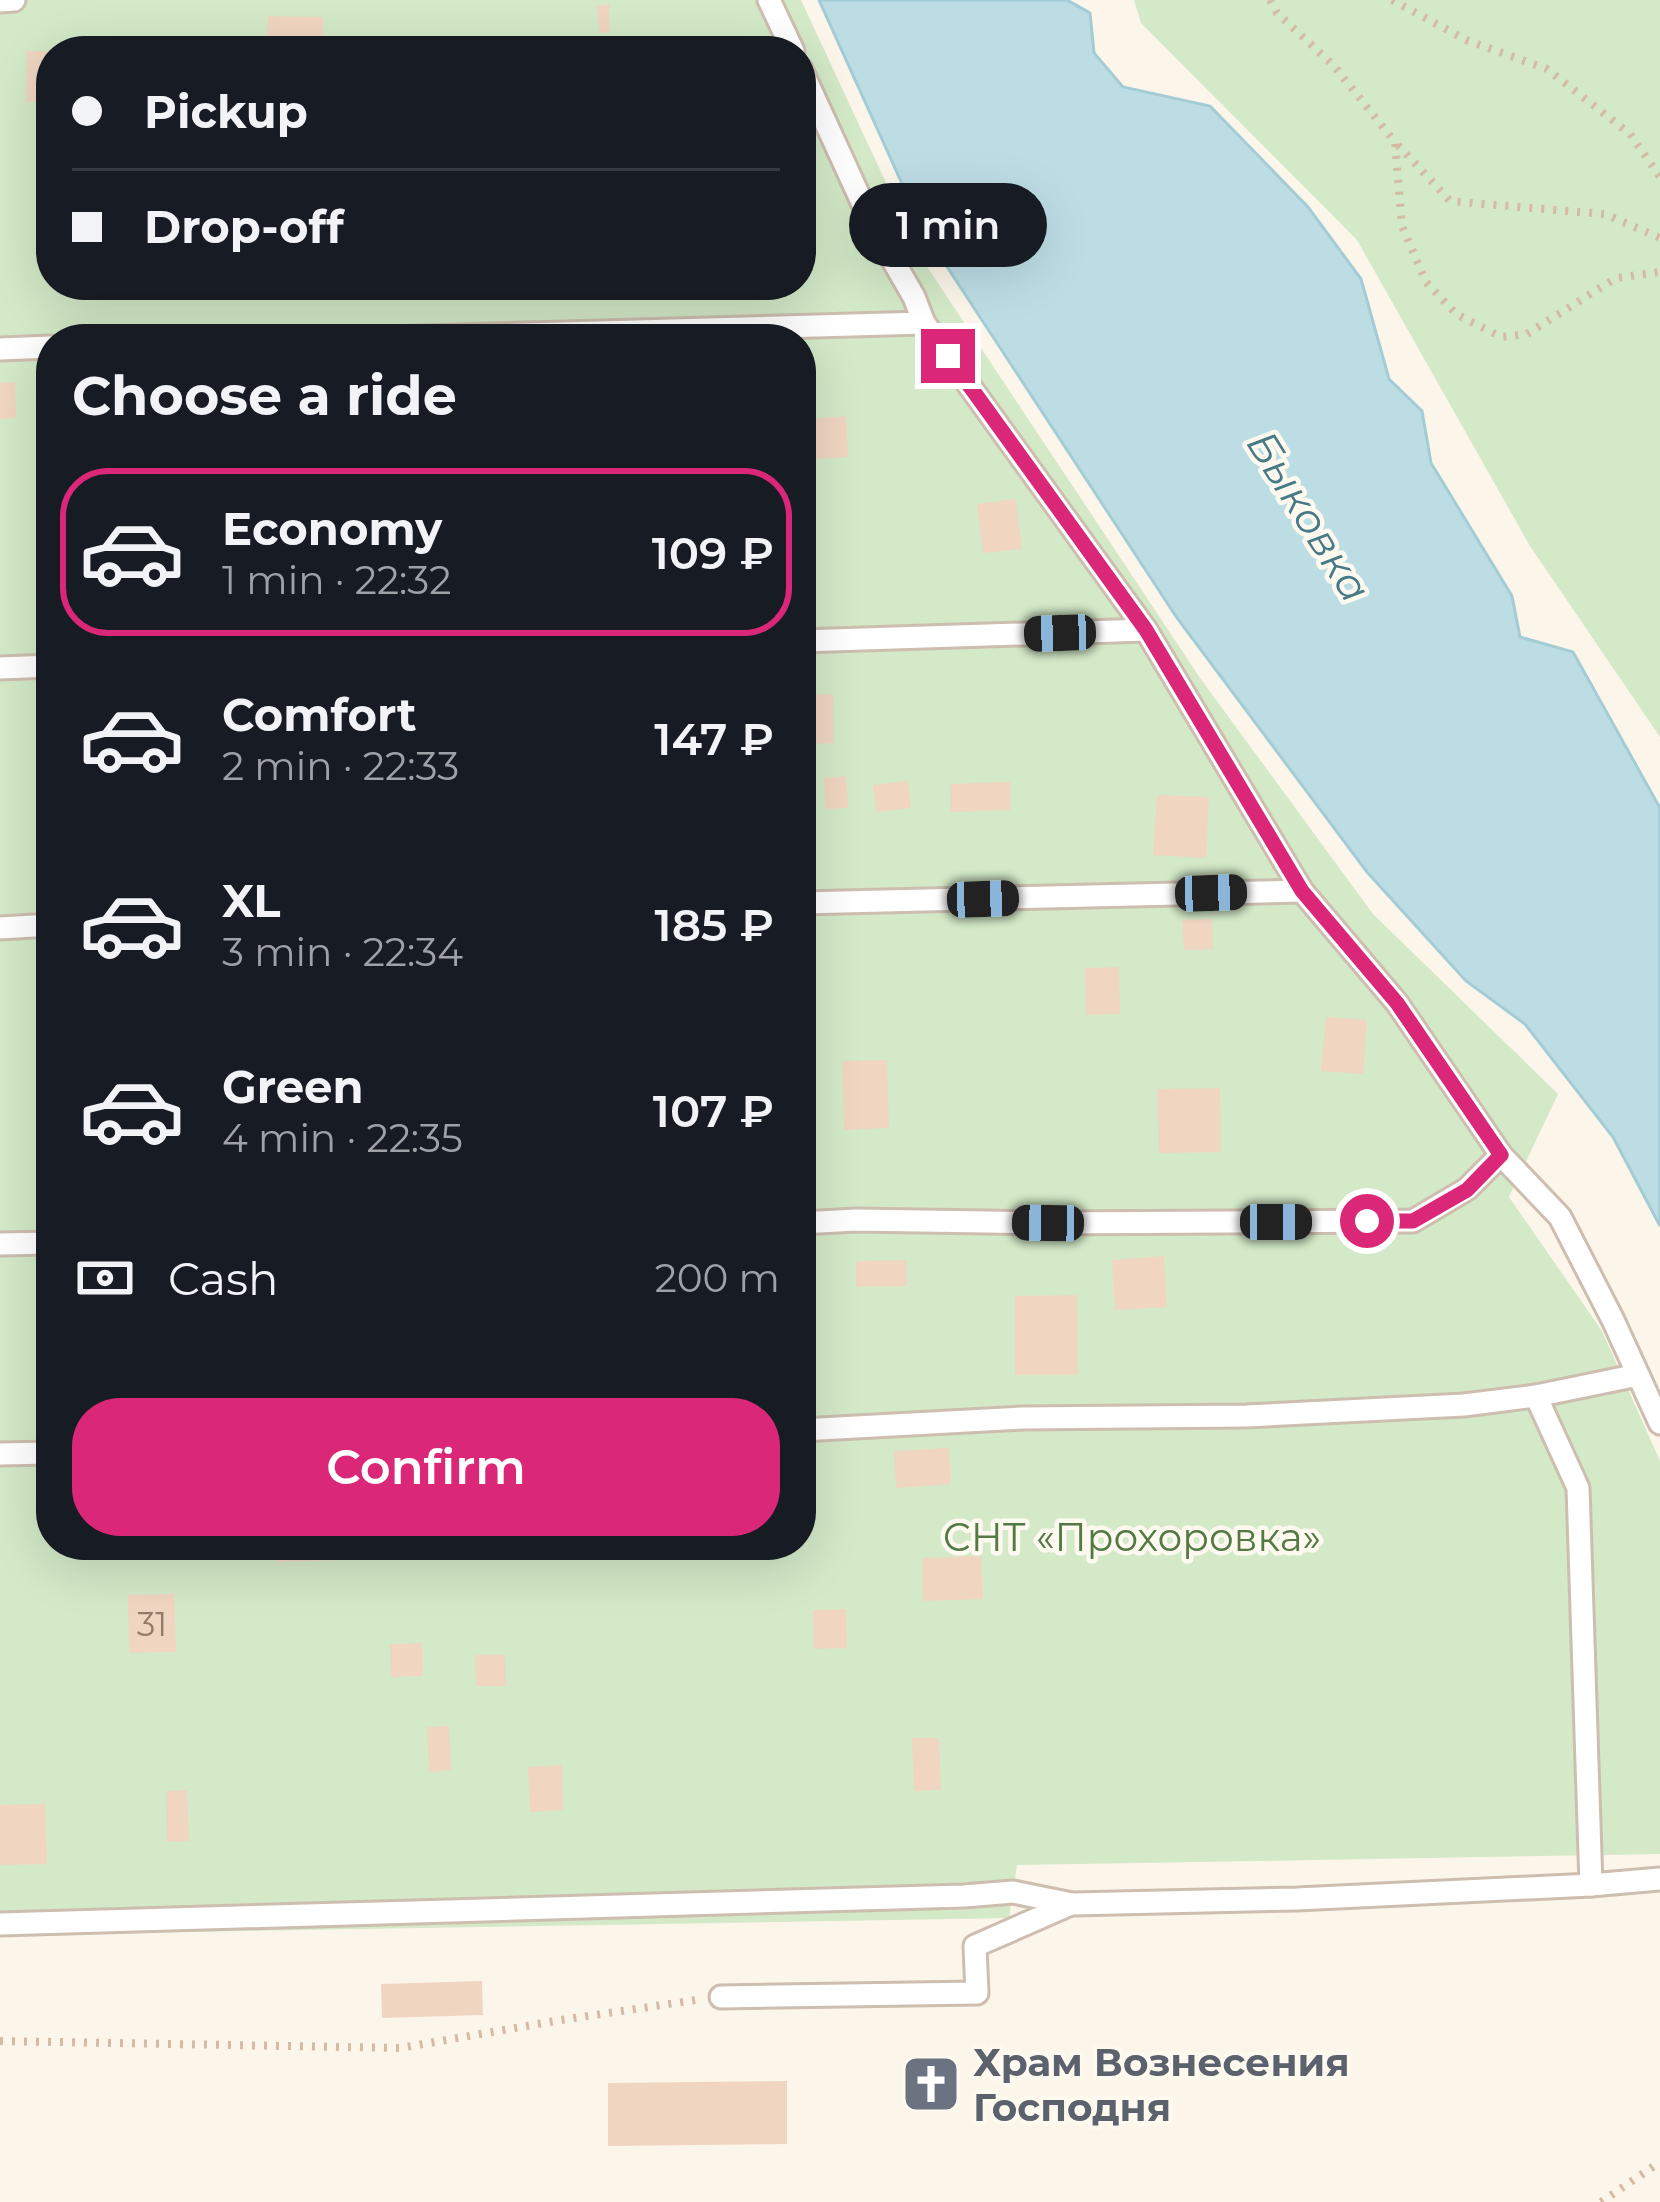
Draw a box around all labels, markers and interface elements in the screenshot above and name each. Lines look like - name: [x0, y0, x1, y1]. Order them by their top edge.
- text: Pickup: [144, 84, 308, 139]
- callout: 1 min: [849, 182, 1047, 266]
- text: Drop-off: [144, 199, 344, 254]
- text: 1 min: [896, 201, 1000, 249]
- route end: [921, 329, 975, 383]
- text: Choose a ride: [72, 363, 457, 429]
- water label: Быковка: [1236, 421, 1382, 611]
- icon: car: [78, 498, 186, 606]
- text: Economy: [222, 501, 442, 556]
- text: 109 ₽: [652, 525, 774, 580]
- text: 1 min · 22:32: [222, 556, 451, 604]
- car: [1023, 614, 1097, 652]
- icon: car: [78, 684, 186, 792]
- text: Comfort: [222, 687, 417, 742]
- text: 147 ₽: [654, 711, 774, 766]
- text: 2 min · 22:33: [222, 742, 459, 790]
- icon: car: [78, 870, 186, 978]
- text: XL: [222, 873, 280, 928]
- car: [1174, 874, 1248, 912]
- car: [946, 880, 1020, 918]
- text: 185 ₽: [655, 897, 774, 952]
- text: 3 min · 22:34: [222, 928, 463, 976]
- icon: car: [78, 1056, 186, 1164]
- text: Green: [222, 1059, 364, 1114]
- text: 107 ₽: [653, 1083, 774, 1138]
- text: 4 min · 22:35: [222, 1114, 463, 1162]
- route start: [1340, 1194, 1394, 1248]
- car: [1012, 1204, 1084, 1242]
- car: [1240, 1204, 1312, 1240]
- icon: cash: [72, 1245, 138, 1311]
- text: Cash: [168, 1251, 279, 1306]
- text: 200 m: [655, 1254, 780, 1302]
- button: Confirm: [72, 1398, 780, 1536]
- park label: СНТ «Прохоровка»: [943, 1513, 1321, 1561]
- house number: 31: [137, 1604, 167, 1644]
- place label: Храм Вознесения Господня: [973, 2038, 1350, 2131]
- church icon: Храм Вознесения Господня: [900, 2053, 962, 2115]

